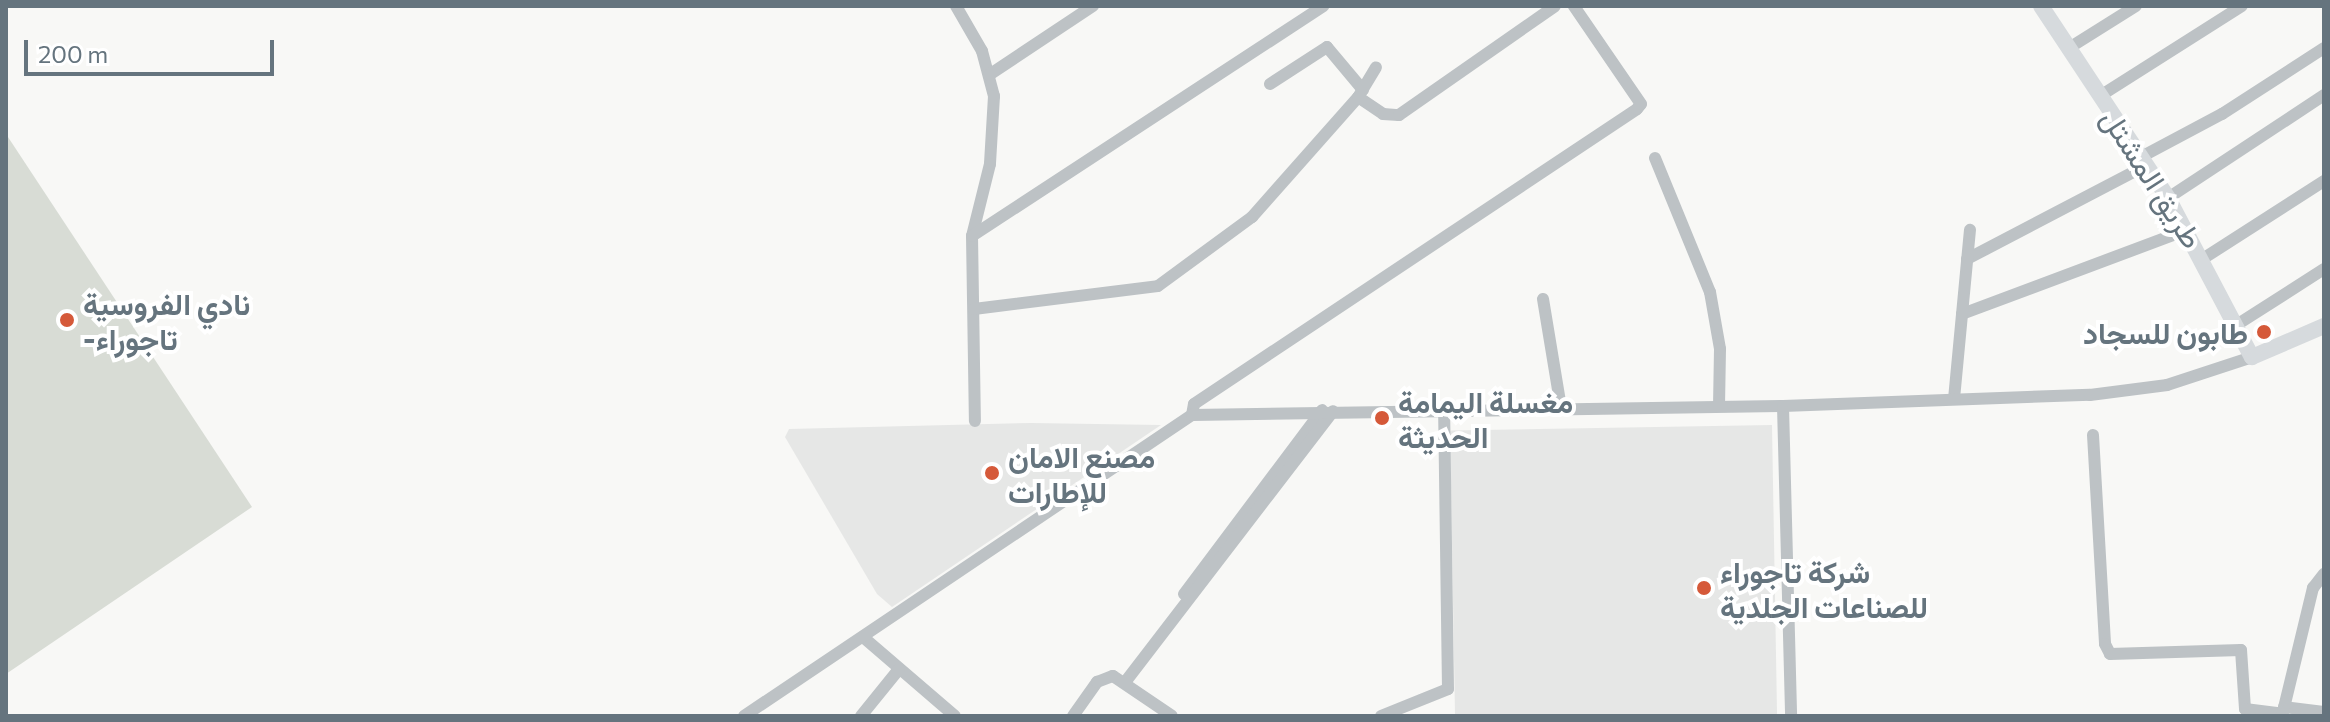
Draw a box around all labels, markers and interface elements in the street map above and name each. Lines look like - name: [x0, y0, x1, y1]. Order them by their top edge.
- scale bar: [28, 24, 278, 74]
- text: 200 m: [38, 39, 108, 68]
- street label: طريق المشتل: [2095, 101, 2211, 255]
- place label: نادي الفروسية -تاجوراء: [83, 285, 250, 356]
- marker: نادي الفروسية -تاجوراء: [58, 311, 76, 329]
- place label: طابون للسجاد: [2083, 314, 2248, 350]
- marker: طابون للسجاد: [2255, 323, 2273, 341]
- place label: مغسلة اليمامة الحديثة: [1398, 383, 1573, 454]
- marker: مغسلة اليمامة الحديثة: [1373, 409, 1391, 427]
- place label: مصنع الامان للإطارات: [1008, 438, 1155, 508]
- marker: مصنع الامان للإطارات: [983, 464, 1001, 482]
- place label: شركة تاجوراء للصناعات الجلدية: [1720, 553, 1928, 624]
- marker: شركة تاجوراء للصناعات الجلدية: [1695, 579, 1713, 597]

